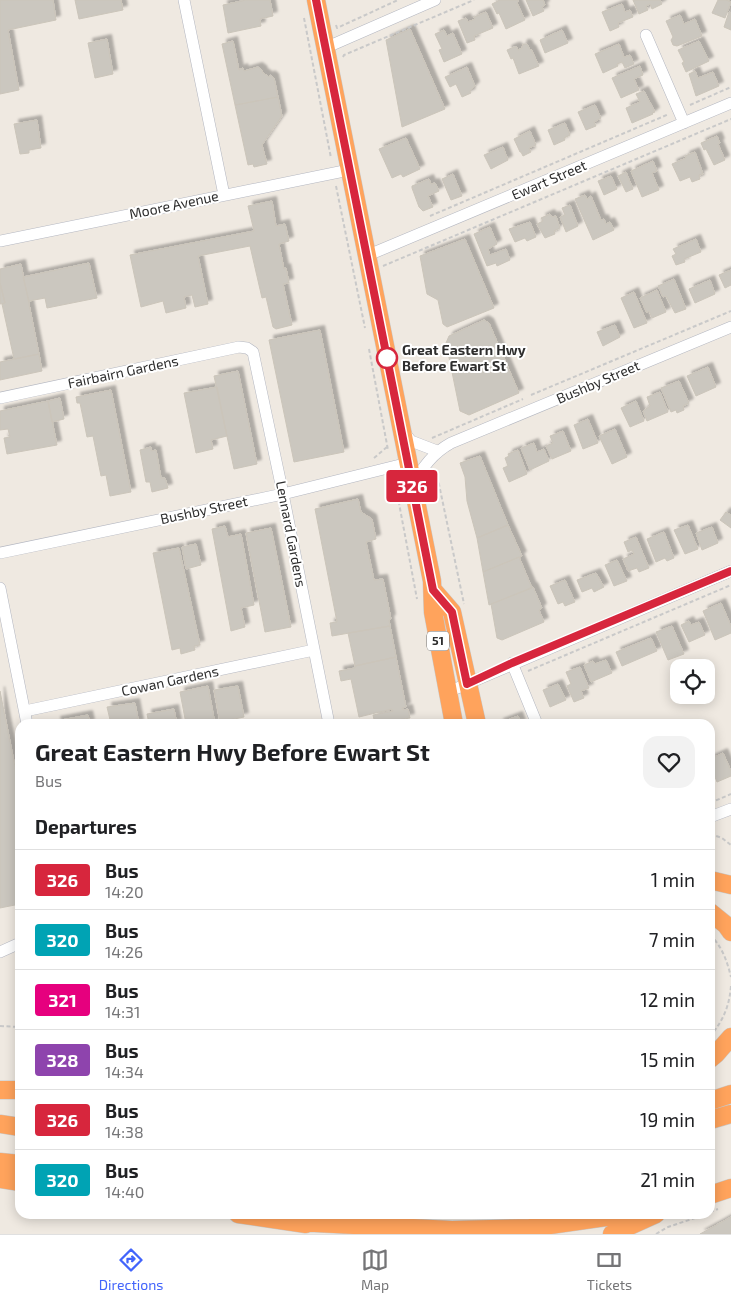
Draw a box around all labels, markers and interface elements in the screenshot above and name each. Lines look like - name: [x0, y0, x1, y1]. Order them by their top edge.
- street label: Ewart Street: [509, 156, 589, 203]
- street label: Moore Avenue: [128, 187, 220, 222]
- place label: Great Eastern Hwy Before Ewart St: [402, 341, 526, 374]
- marker: Great Eastern Hwy Before Ewart St: [376, 347, 398, 369]
- street label: Fairbairn Gardens: [66, 351, 180, 392]
- street label: Bushby Street: [554, 356, 642, 407]
- line badge: 326: [383, 470, 441, 502]
- text: 326: [396, 475, 428, 497]
- street label: Lennard Gardens: [273, 479, 310, 589]
- street label: Bushby Street: [159, 492, 249, 527]
- road number: 51: [427, 631, 449, 650]
- map controls: [670, 659, 715, 704]
- button: locate: [670, 659, 715, 704]
- street label: Cowan Gardens: [120, 662, 220, 699]
- button: heart: [643, 736, 695, 788]
- text: Great Eastern Hwy Before Ewart St: [35, 737, 430, 766]
- text: Bus: [35, 771, 62, 790]
- text: Departures: [35, 815, 137, 838]
- text: Bus: [105, 859, 139, 882]
- text: 1 min: [651, 868, 695, 891]
- text: 326: [47, 869, 78, 891]
- text: 14:20: [105, 882, 144, 901]
- text: Bus: [105, 919, 139, 942]
- text: 7 min: [649, 928, 695, 951]
- text: 320: [46, 929, 79, 951]
- text: 14:26: [105, 942, 143, 961]
- text: Bus: [105, 979, 139, 1002]
- text: 12 min: [640, 988, 695, 1011]
- text: 321: [48, 989, 77, 1011]
- text: 14:31: [105, 1002, 140, 1021]
- text: Bus: [105, 1039, 139, 1062]
- text: 15 min: [641, 1048, 695, 1071]
- text: 328: [47, 1049, 78, 1071]
- text: 14:34: [105, 1062, 144, 1081]
- text: Bus: [105, 1099, 139, 1122]
- text: 19 min: [640, 1108, 695, 1131]
- text: 326: [47, 1109, 78, 1131]
- text: 14:38: [105, 1122, 144, 1141]
- text: Bus: [105, 1159, 139, 1182]
- text: 21 min: [640, 1168, 695, 1191]
- text: 320: [46, 1169, 79, 1191]
- text: 14:40: [105, 1182, 144, 1201]
- tab: Directions: [99, 1246, 163, 1293]
- tab: Map: [361, 1246, 389, 1293]
- tab: Tickets: [587, 1246, 632, 1293]

